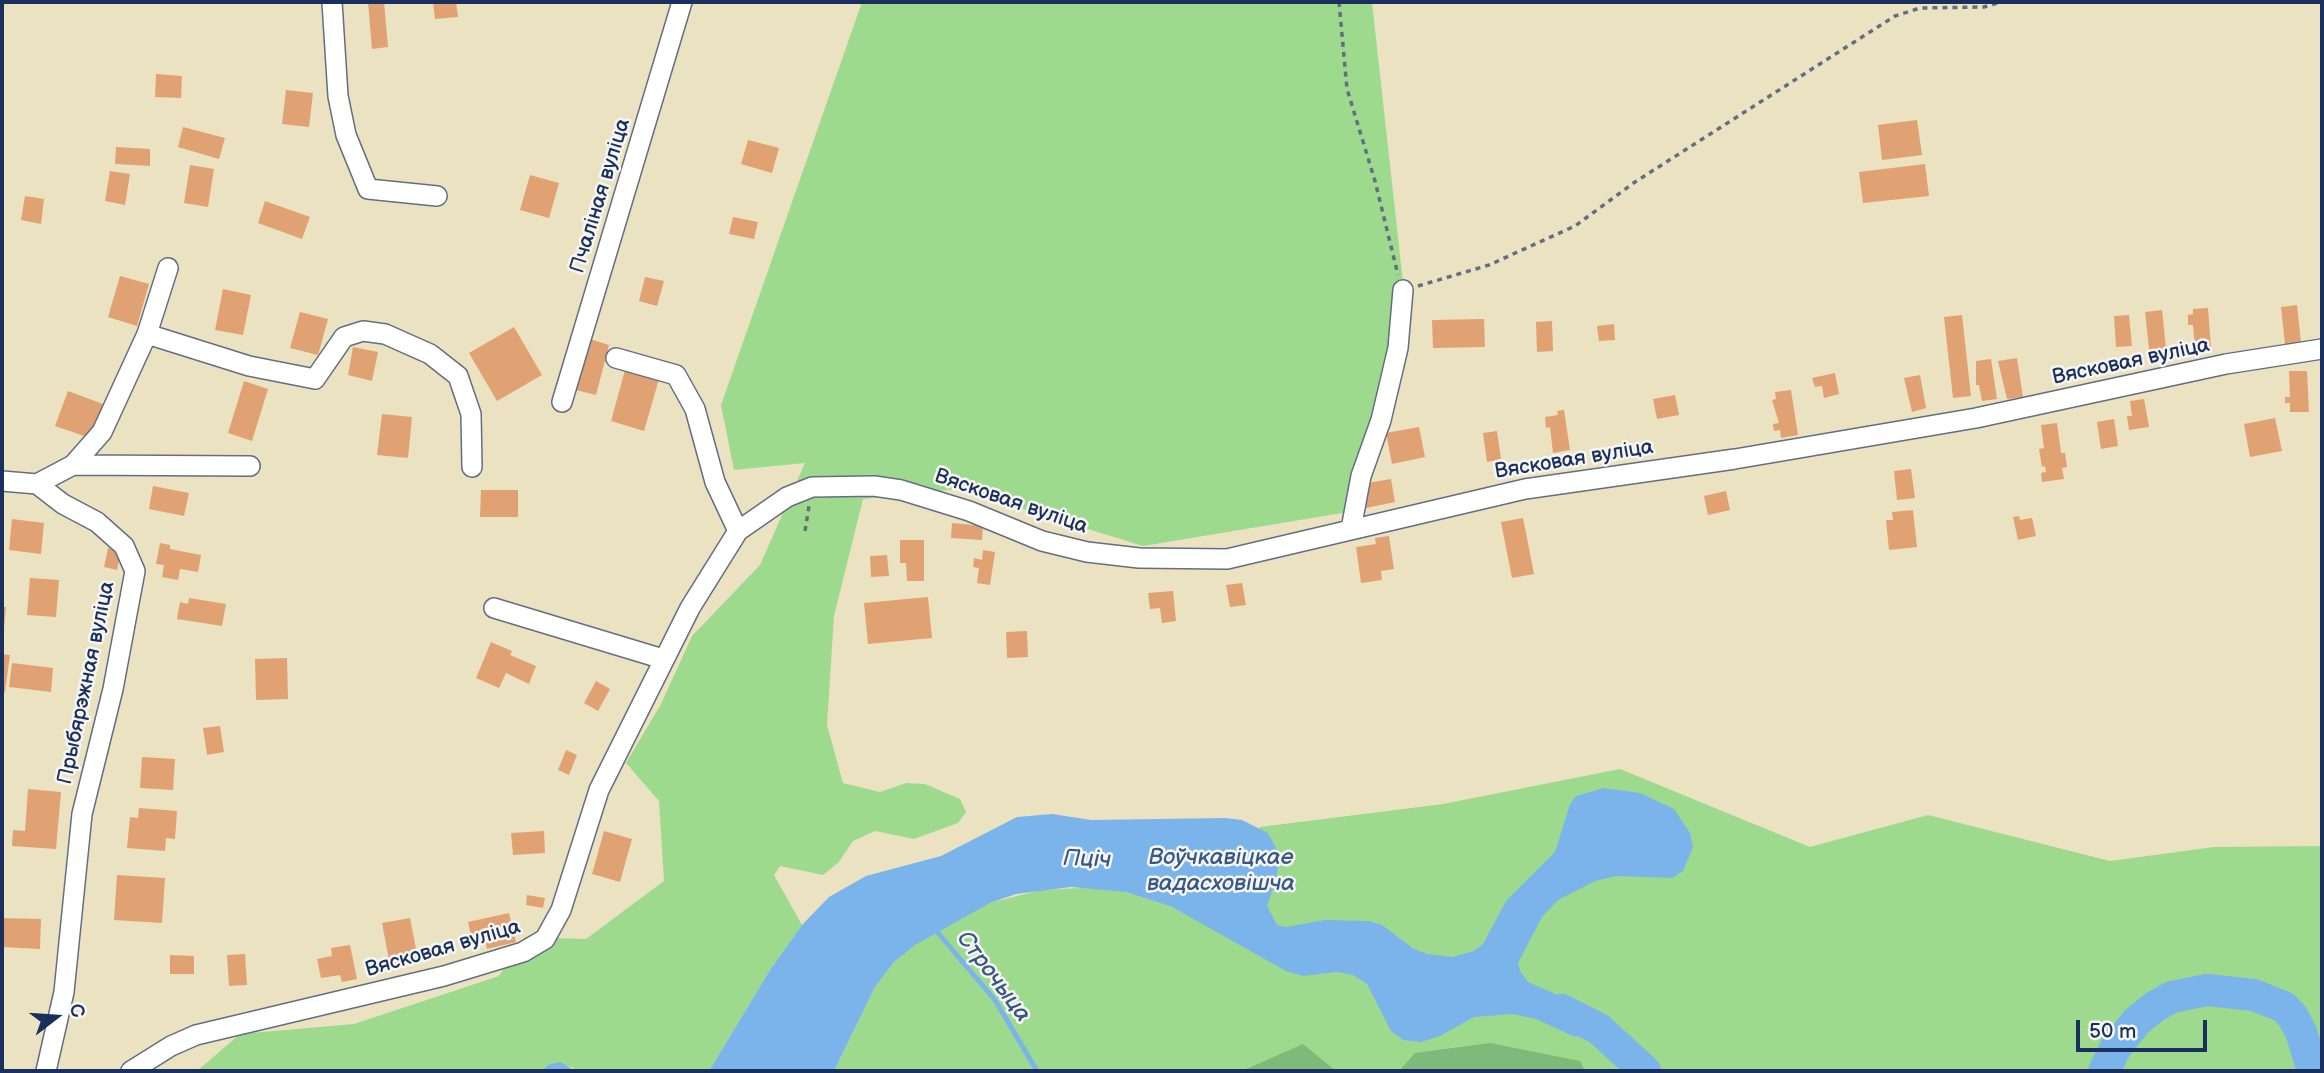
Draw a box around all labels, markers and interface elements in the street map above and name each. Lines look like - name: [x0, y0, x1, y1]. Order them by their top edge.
- street label: Пчаліная вуліца: [566, 116, 636, 276]
- street label: Вясковая вуліца: [2050, 333, 2212, 391]
- street label: Вясковая вуліца: [1493, 435, 1655, 485]
- street label: Вясковая вуліца: [931, 464, 1091, 540]
- street label: Прыбярэжная вуліца: [53, 579, 121, 787]
- water label: Воўчкавіцкае вадасховішча: [1147, 844, 1295, 898]
- water label: Пціч: [1062, 845, 1112, 875]
- street label: Вясковая вуліца: [362, 915, 524, 983]
- water label: Строчыца: [950, 926, 1036, 1028]
- north arrow: [21, 982, 91, 1052]
- text: С: [64, 1001, 89, 1020]
- scale bar: [2079, 1006, 2210, 1050]
- text: 50 m: [2089, 1019, 2136, 1044]

